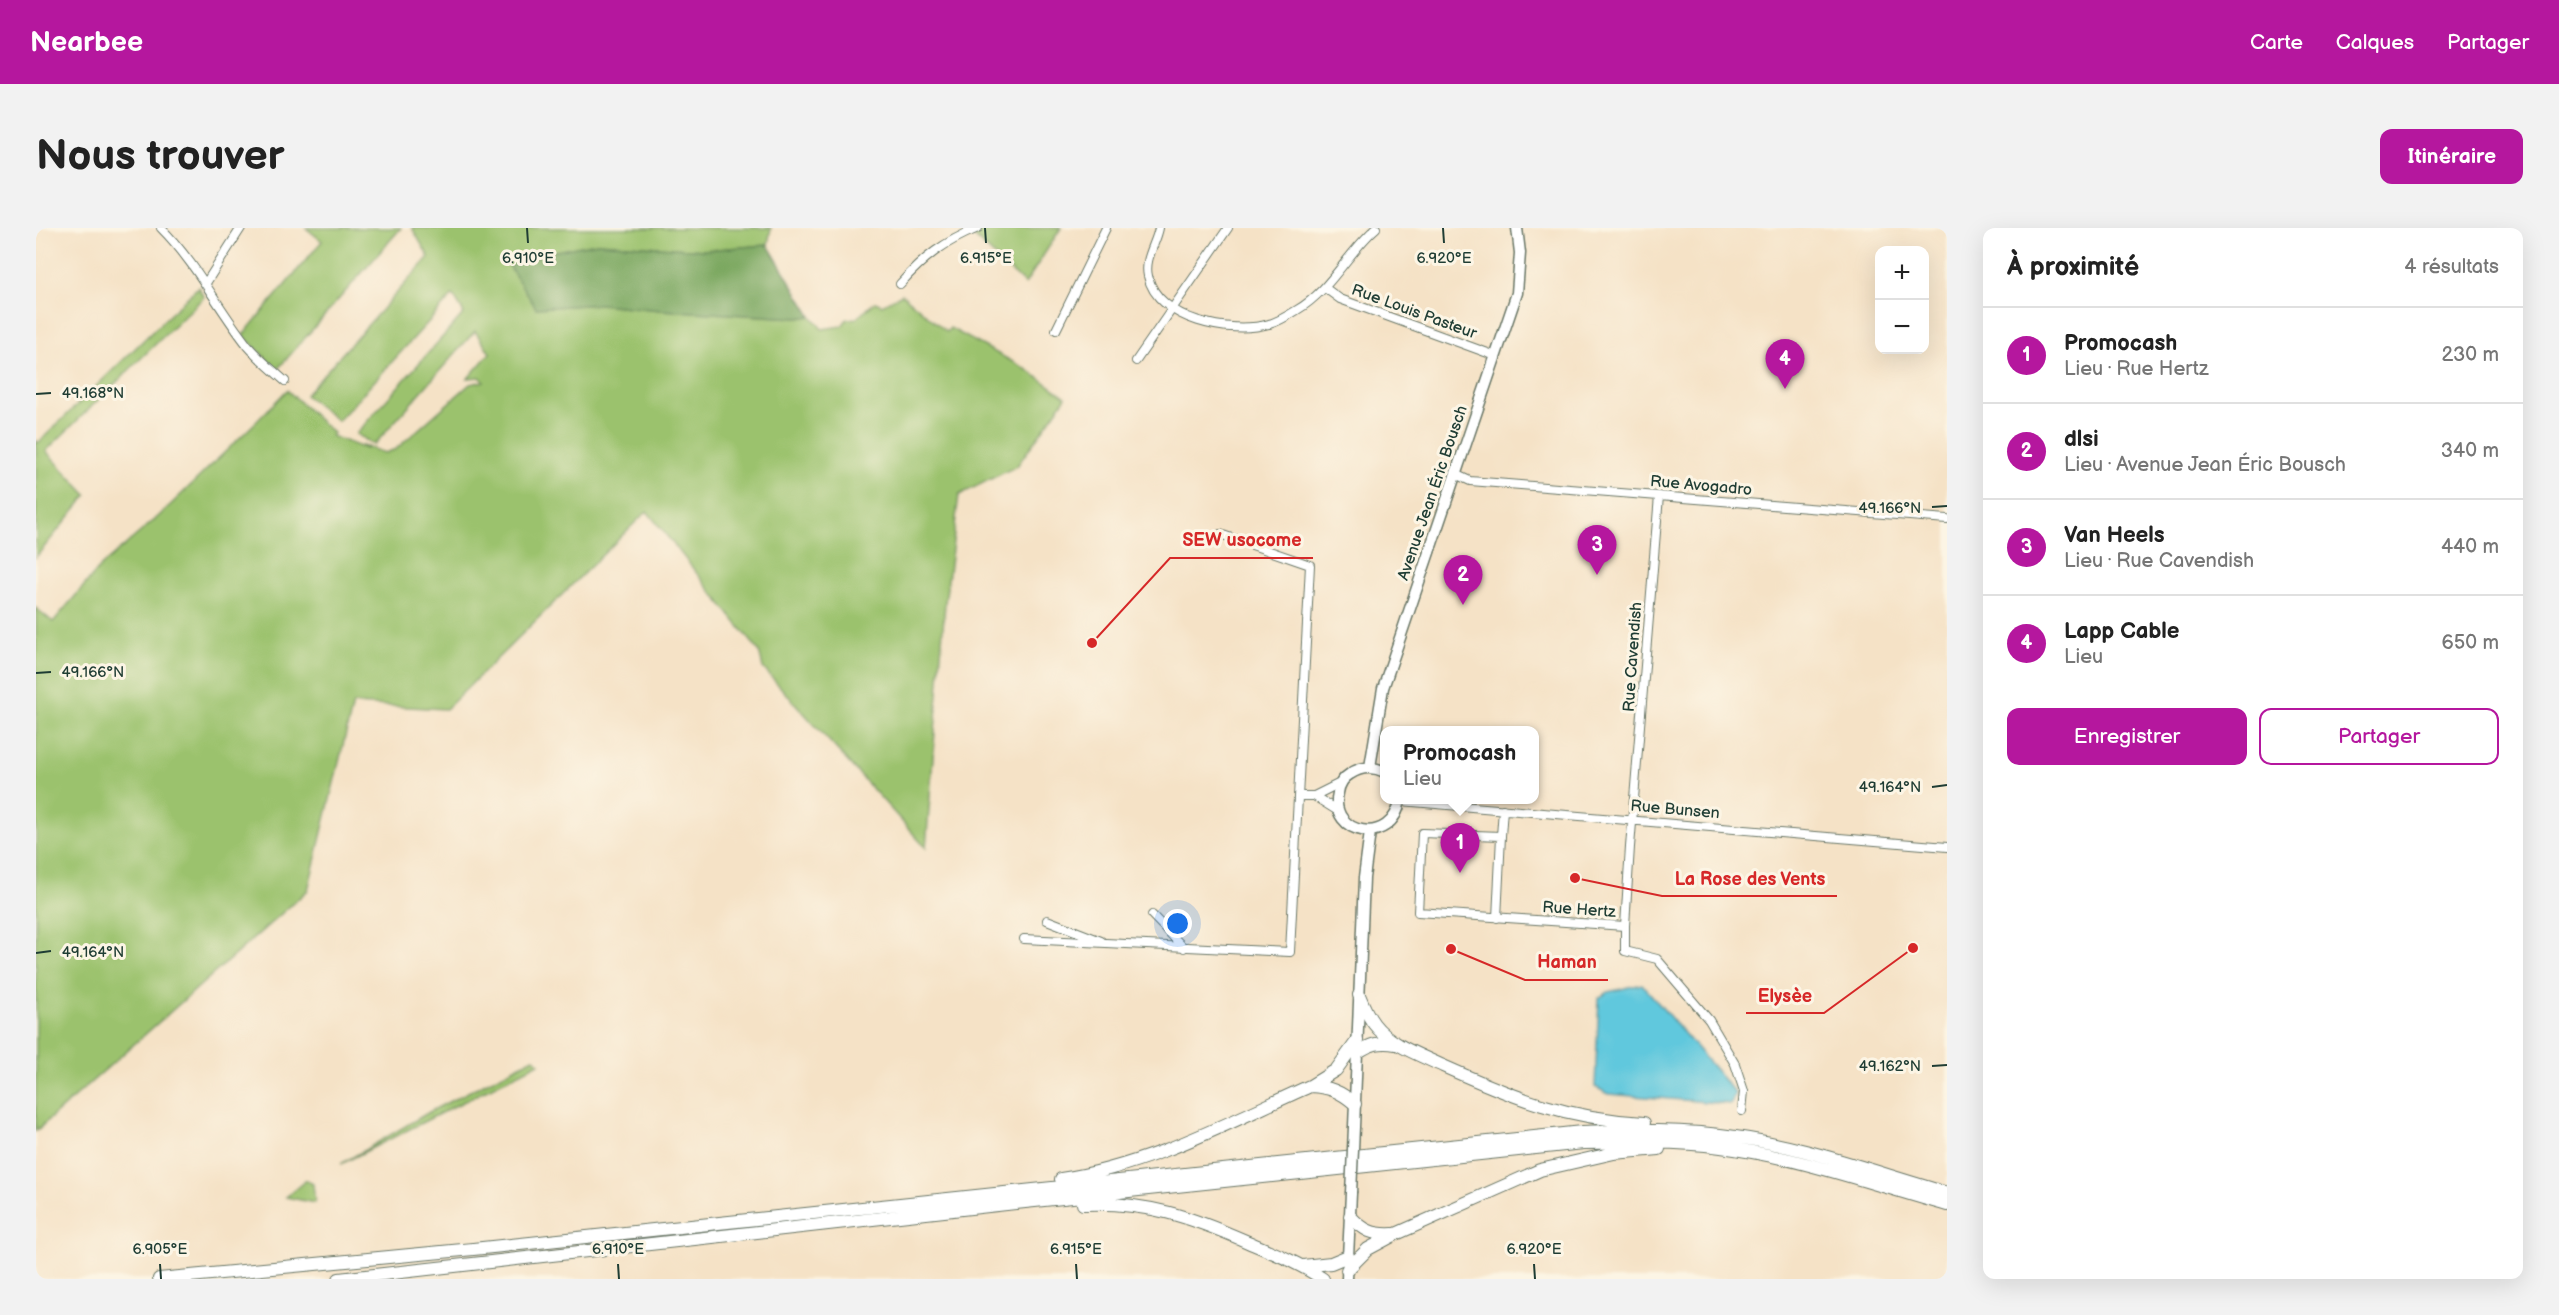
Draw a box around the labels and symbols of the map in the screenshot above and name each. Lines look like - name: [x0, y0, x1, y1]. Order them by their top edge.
- text: 6.910°E: [502, 249, 554, 268]
- text: 6.915°E: [960, 249, 1012, 268]
- text: 6.920°E: [1416, 249, 1472, 268]
- street label: Rue Louis Pasteur: [1349, 281, 1479, 344]
- pin: 4: [1766, 340, 1804, 389]
- text: 49.168°N: [62, 384, 124, 403]
- street label: Avenue Jean Éric Bousch: [1392, 402, 1472, 583]
- street label: Rue Avogadro: [1649, 472, 1753, 500]
- text: 49.166°N: [1859, 499, 1921, 518]
- callout: SEW usocome: [1170, 522, 1313, 558]
- pin: 3: [1578, 526, 1616, 575]
- text: SEW usocome: [1182, 530, 1302, 551]
- pin: 2: [1444, 556, 1482, 605]
- street label: Rue Cavendish: [1620, 601, 1646, 713]
- text: 49.166°N: [62, 663, 124, 682]
- text: 49.164°N: [1859, 778, 1921, 797]
- street label: Rue Bunsen: [1630, 797, 1720, 823]
- pin: 1: [1440, 824, 1480, 873]
- callout: La Rose des Vents: [1662, 860, 1837, 896]
- text: La Rose des Vents: [1675, 869, 1825, 890]
- street label: Rue Hertz: [1542, 898, 1617, 922]
- your location: [1163, 909, 1192, 938]
- text: 49.164°N: [62, 943, 124, 962]
- callout: Haman: [1525, 944, 1608, 980]
- text: Haman: [1537, 952, 1597, 973]
- callout: Elysèe: [1746, 977, 1824, 1013]
- text: Elysèe: [1758, 986, 1812, 1007]
- text: 49.162°N: [1859, 1057, 1921, 1076]
- text: 6.905°E: [133, 1240, 188, 1259]
- text: 6.910°E: [592, 1240, 644, 1259]
- text: 6.915°E: [1050, 1240, 1102, 1259]
- text: 6.920°E: [1506, 1240, 1562, 1259]

